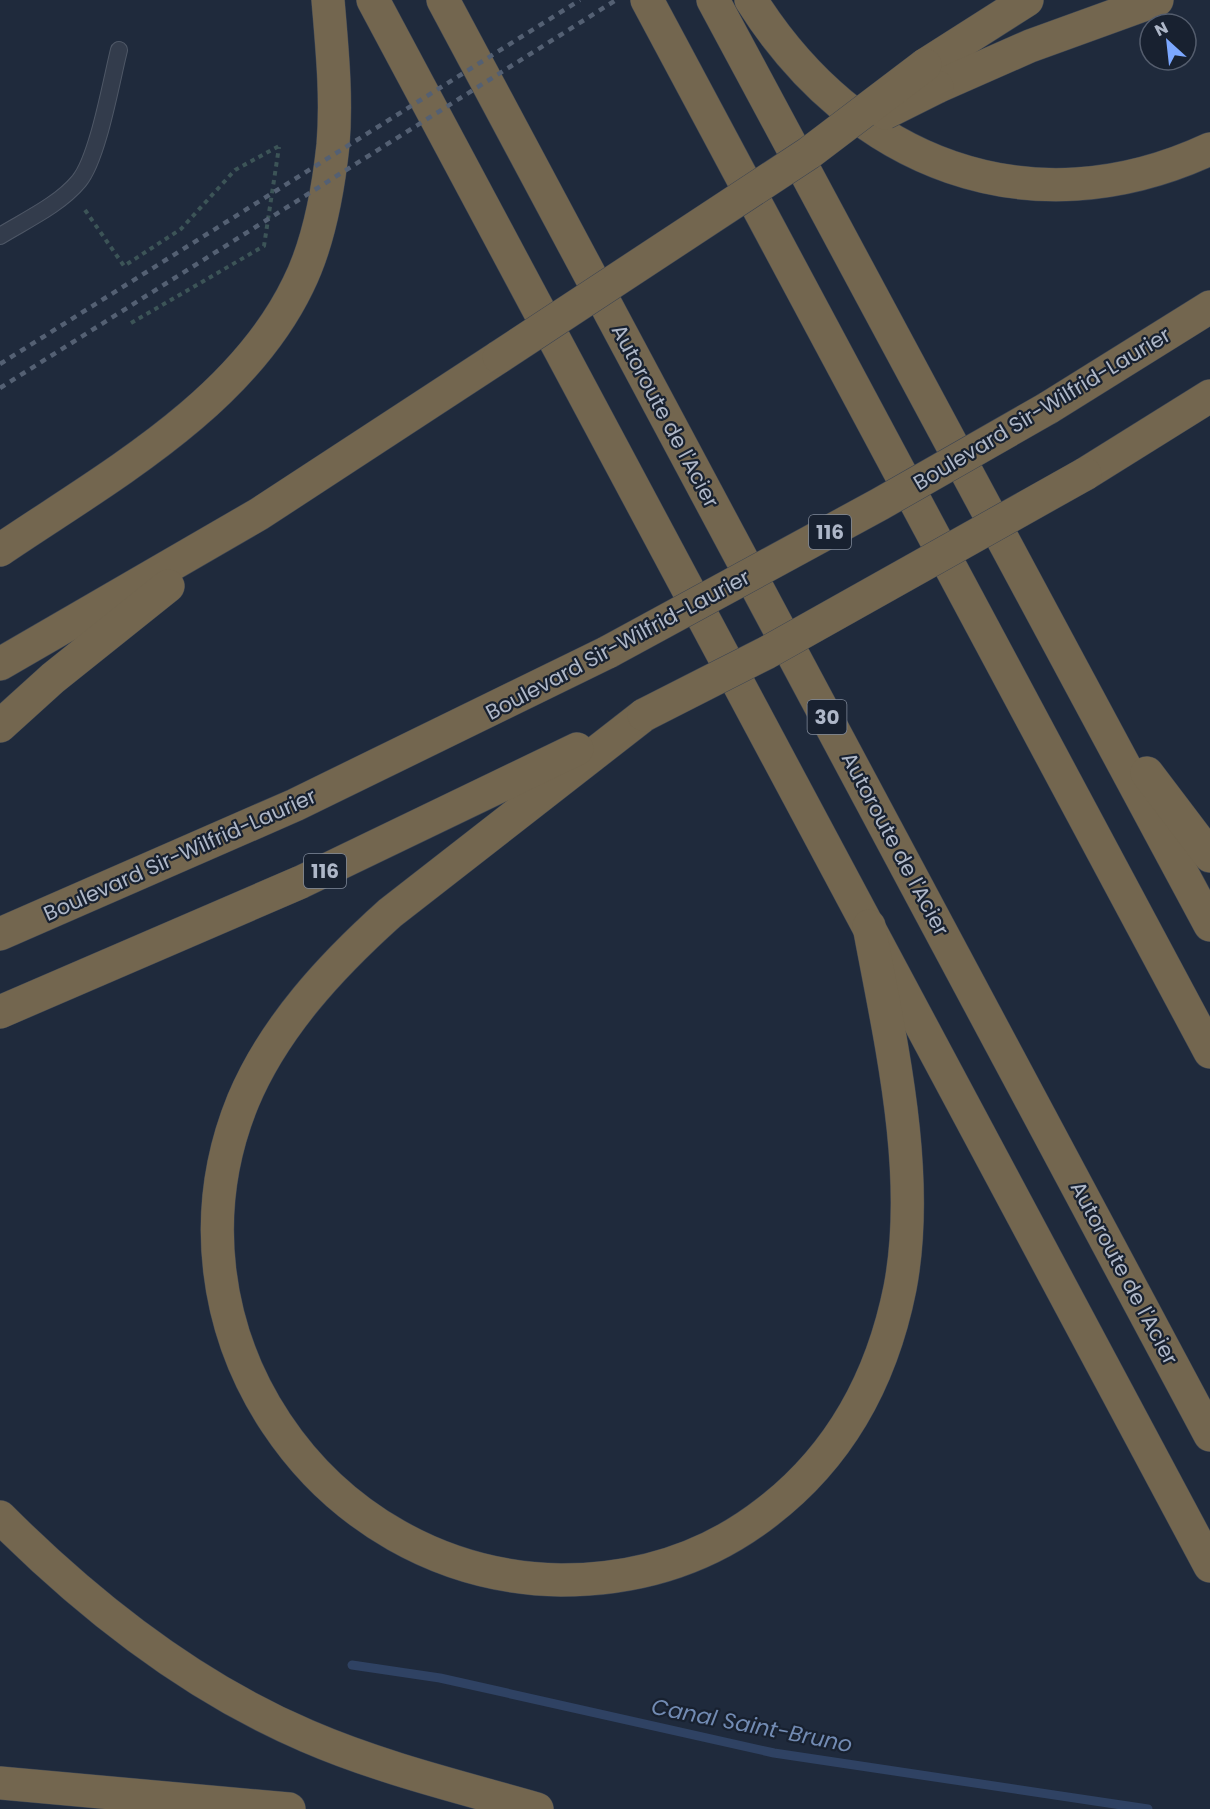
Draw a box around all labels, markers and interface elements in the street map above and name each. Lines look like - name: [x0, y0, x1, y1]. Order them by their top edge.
- north arrow: [1138, 12, 1198, 72]
- text: N: [1151, 16, 1172, 42]
- street label: Autoroute de l'Acier: [605, 319, 726, 513]
- street label: Boulevard Sir-Wilfrid-Laurier: [908, 320, 1176, 497]
- road number: 116: [809, 515, 851, 549]
- street label: Boulevard Sir-Wilfrid-Laurier: [480, 562, 755, 727]
- road number: 30: [808, 700, 846, 734]
- street label: Autoroute de l'Acier: [835, 747, 956, 941]
- street label: Boulevard Sir-Wilfrid-Laurier: [39, 781, 321, 928]
- road number: 116: [304, 854, 346, 888]
- street label: Autoroute de l'Acier: [1064, 1176, 1185, 1370]
- water label: Canal Saint-Bruno: [649, 1691, 855, 1760]

